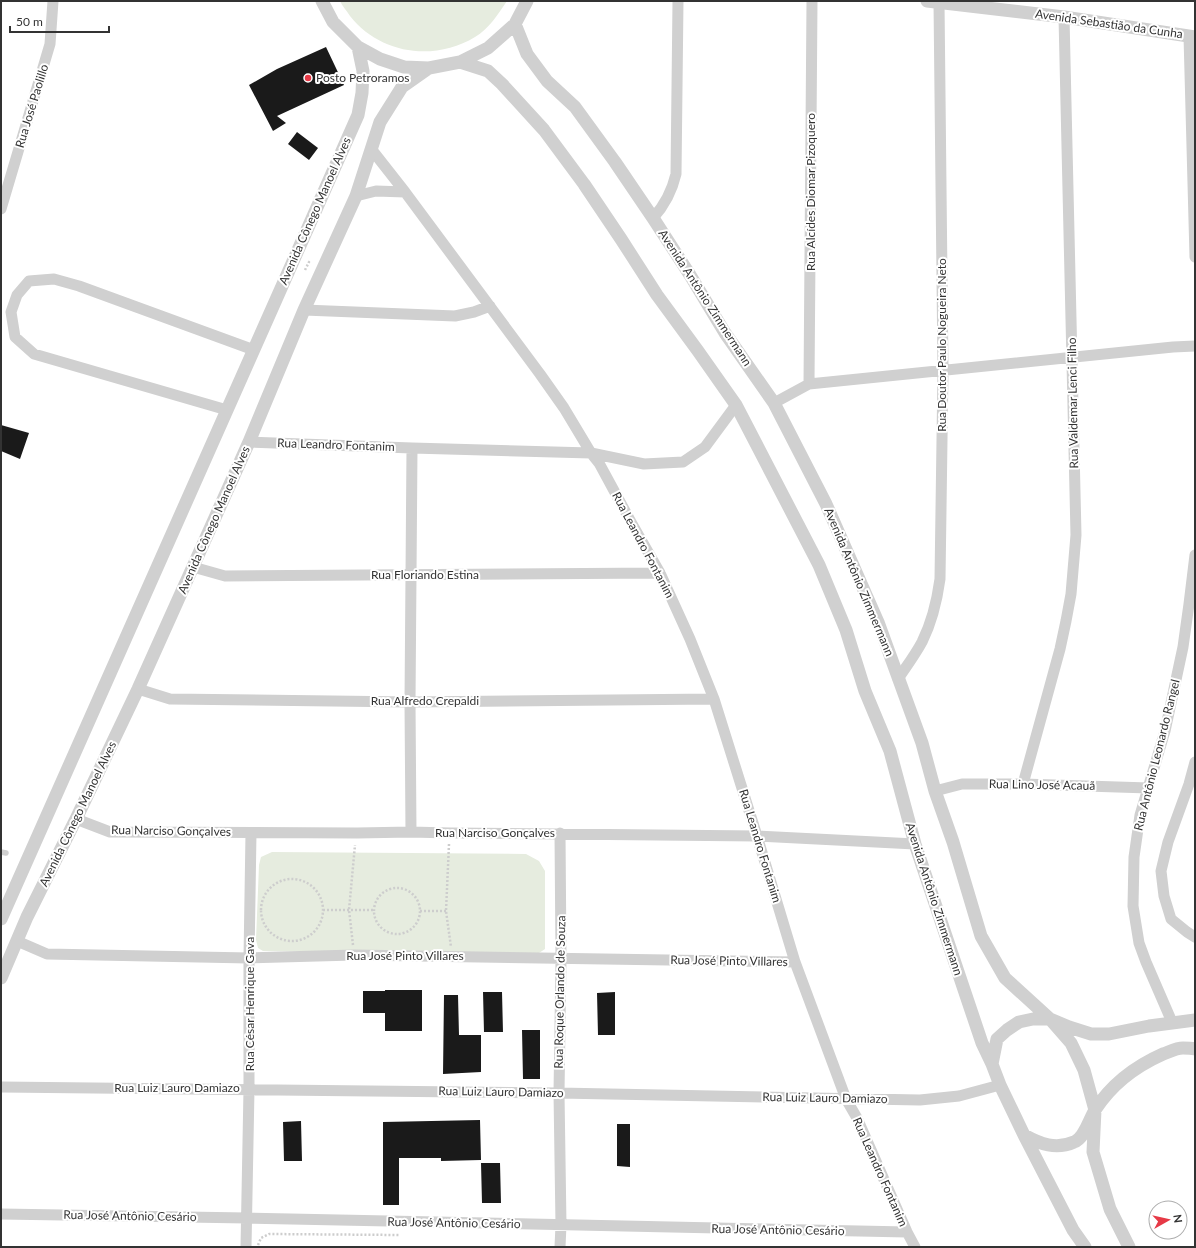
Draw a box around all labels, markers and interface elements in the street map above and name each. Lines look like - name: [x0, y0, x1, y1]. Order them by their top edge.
- street label: Avenida Sebastião da Cunha: [1034, 6, 1184, 41]
- scale bar: [10, 8, 109, 34]
- text: 50 m: [16, 14, 43, 29]
- street label: Rua José Paolillo: [12, 62, 51, 150]
- place label: Posto Petroramos: [316, 70, 410, 85]
- marker: Posto Petroramos: [303, 73, 313, 83]
- street label: Rua Alcídes Diomar Pizoquero: [803, 113, 818, 271]
- street label: Avenida Cônego Manoel Alves: [275, 135, 354, 287]
- street label: Avenida Antônio Zimmermann: [656, 227, 755, 369]
- street label: Rua Doutor Paulo Nogueira Neto: [934, 258, 949, 432]
- street label: Rua Valdemar Lenci Filho: [1064, 337, 1081, 469]
- street label: Rua Leandro Fontanim: [277, 435, 395, 454]
- street label: Avenida Cônego Manoel Alves: [174, 444, 253, 596]
- street label: Rua Leandro Fontanim: [609, 489, 678, 600]
- street label: Avenida Antônio Zimmermann: [821, 505, 898, 658]
- street label: Rua Floriando Estina: [371, 567, 479, 582]
- street label: Rua Antônio Leonardo Rangel: [1130, 678, 1183, 832]
- street label: Rua Alfredo Crepaldi: [371, 693, 479, 708]
- street label: Avenida Cônego Manoel Alves: [36, 739, 119, 889]
- street label: Rua Lino José Acauã: [989, 776, 1095, 793]
- street label: Rua Leandro Fontanim: [736, 787, 785, 905]
- street label: Avenida Antônio Zimmermann: [903, 820, 966, 977]
- street label: Rua Narciso Gonçalves: [111, 822, 231, 839]
- street label: Rua Narciso Gonçalves: [435, 825, 555, 840]
- street label: Rua Roque Orlando de Souza: [551, 915, 568, 1069]
- street label: Rua César Henrique Gava: [242, 937, 257, 1071]
- street label: Rua José Pinto Villares: [346, 948, 464, 963]
- street label: Rua José Pinto Villares: [670, 952, 788, 969]
- street label: Rua Luiz Lauro Damiazo: [114, 1080, 240, 1095]
- street label: Rua Luiz Lauro Damiazo: [438, 1083, 564, 1100]
- street label: Rua Luiz Lauro Damiazo: [762, 1089, 888, 1106]
- street label: Rua Leandro Fontanim: [850, 1115, 911, 1229]
- north arrow: [1148, 1200, 1188, 1240]
- street label: Rua José Antônio Cesário: [63, 1207, 197, 1224]
- text: N: [1171, 1213, 1185, 1224]
- street label: Rua José Antônio Cesário: [387, 1214, 521, 1231]
- street label: Rua José Antônio Cesário: [711, 1221, 845, 1238]

